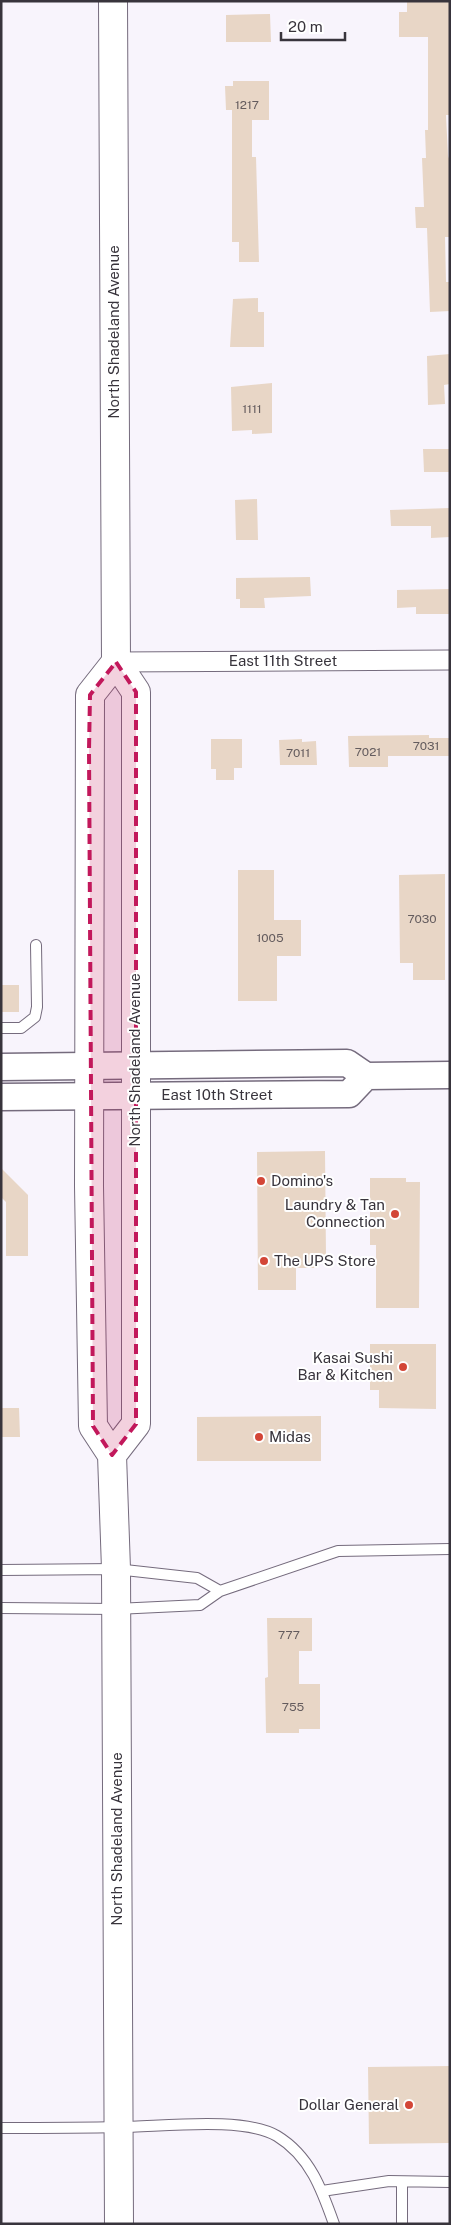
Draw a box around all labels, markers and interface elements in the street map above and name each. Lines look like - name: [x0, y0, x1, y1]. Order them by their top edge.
- scale bar: [281, 10, 345, 42]
- text: 20 m: [288, 18, 323, 35]
- house number: 1217: [235, 98, 259, 112]
- street label: North Shadeland Avenue: [105, 245, 122, 419]
- house number: 1111: [242, 402, 262, 416]
- street label: East 11th Street: [229, 652, 337, 669]
- house number: 7031: [413, 739, 439, 753]
- house number: 7021: [355, 745, 381, 759]
- house number: 7011: [286, 746, 310, 760]
- house number: 7030: [407, 912, 437, 926]
- house number: 1005: [256, 931, 284, 945]
- street label: North Shadeland Avenue: [126, 973, 143, 1147]
- street label: East 10th Street: [161, 1086, 273, 1103]
- place label: Domino's: [271, 1172, 333, 1189]
- marker: Domino's: [255, 1175, 267, 1187]
- place label: Laundry & Tan Connection: [285, 1196, 385, 1230]
- marker: Laundry & Tan Connection: [389, 1208, 401, 1220]
- place label: The UPS Store: [274, 1252, 376, 1269]
- marker: The UPS Store: [258, 1255, 270, 1267]
- place label: Kasai Sushi Bar & Kitchen: [297, 1349, 393, 1383]
- marker: Kasai Sushi Bar & Kitchen: [397, 1361, 409, 1373]
- place label: Midas: [269, 1428, 311, 1445]
- marker: Midas: [253, 1431, 265, 1443]
- house number: 777: [278, 1628, 300, 1642]
- house number: 755: [282, 1700, 305, 1714]
- street label: North Shadeland Avenue: [108, 1752, 125, 1926]
- place label: Dollar General: [298, 2096, 399, 2113]
- marker: Dollar General: [403, 2099, 415, 2111]

